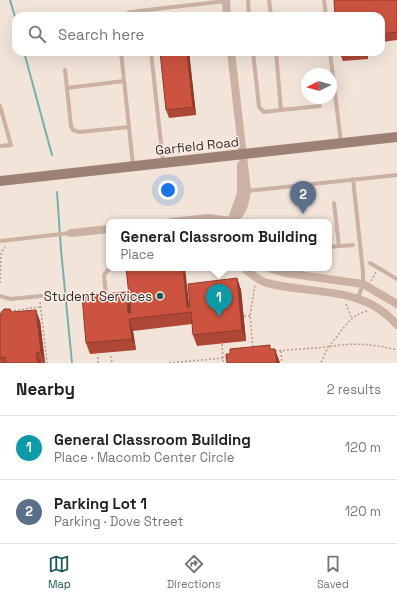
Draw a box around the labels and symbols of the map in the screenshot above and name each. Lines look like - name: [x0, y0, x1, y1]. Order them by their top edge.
- north arrow: [301, 68, 337, 104]
- street label: Garfield Road: [154, 133, 240, 159]
- your location: [158, 180, 178, 200]
- pin: 2: [290, 181, 316, 214]
- pin: 1: [206, 284, 232, 317]
- place label: Student Services: [44, 288, 152, 305]
- marker: Student Services: [155, 291, 165, 301]

